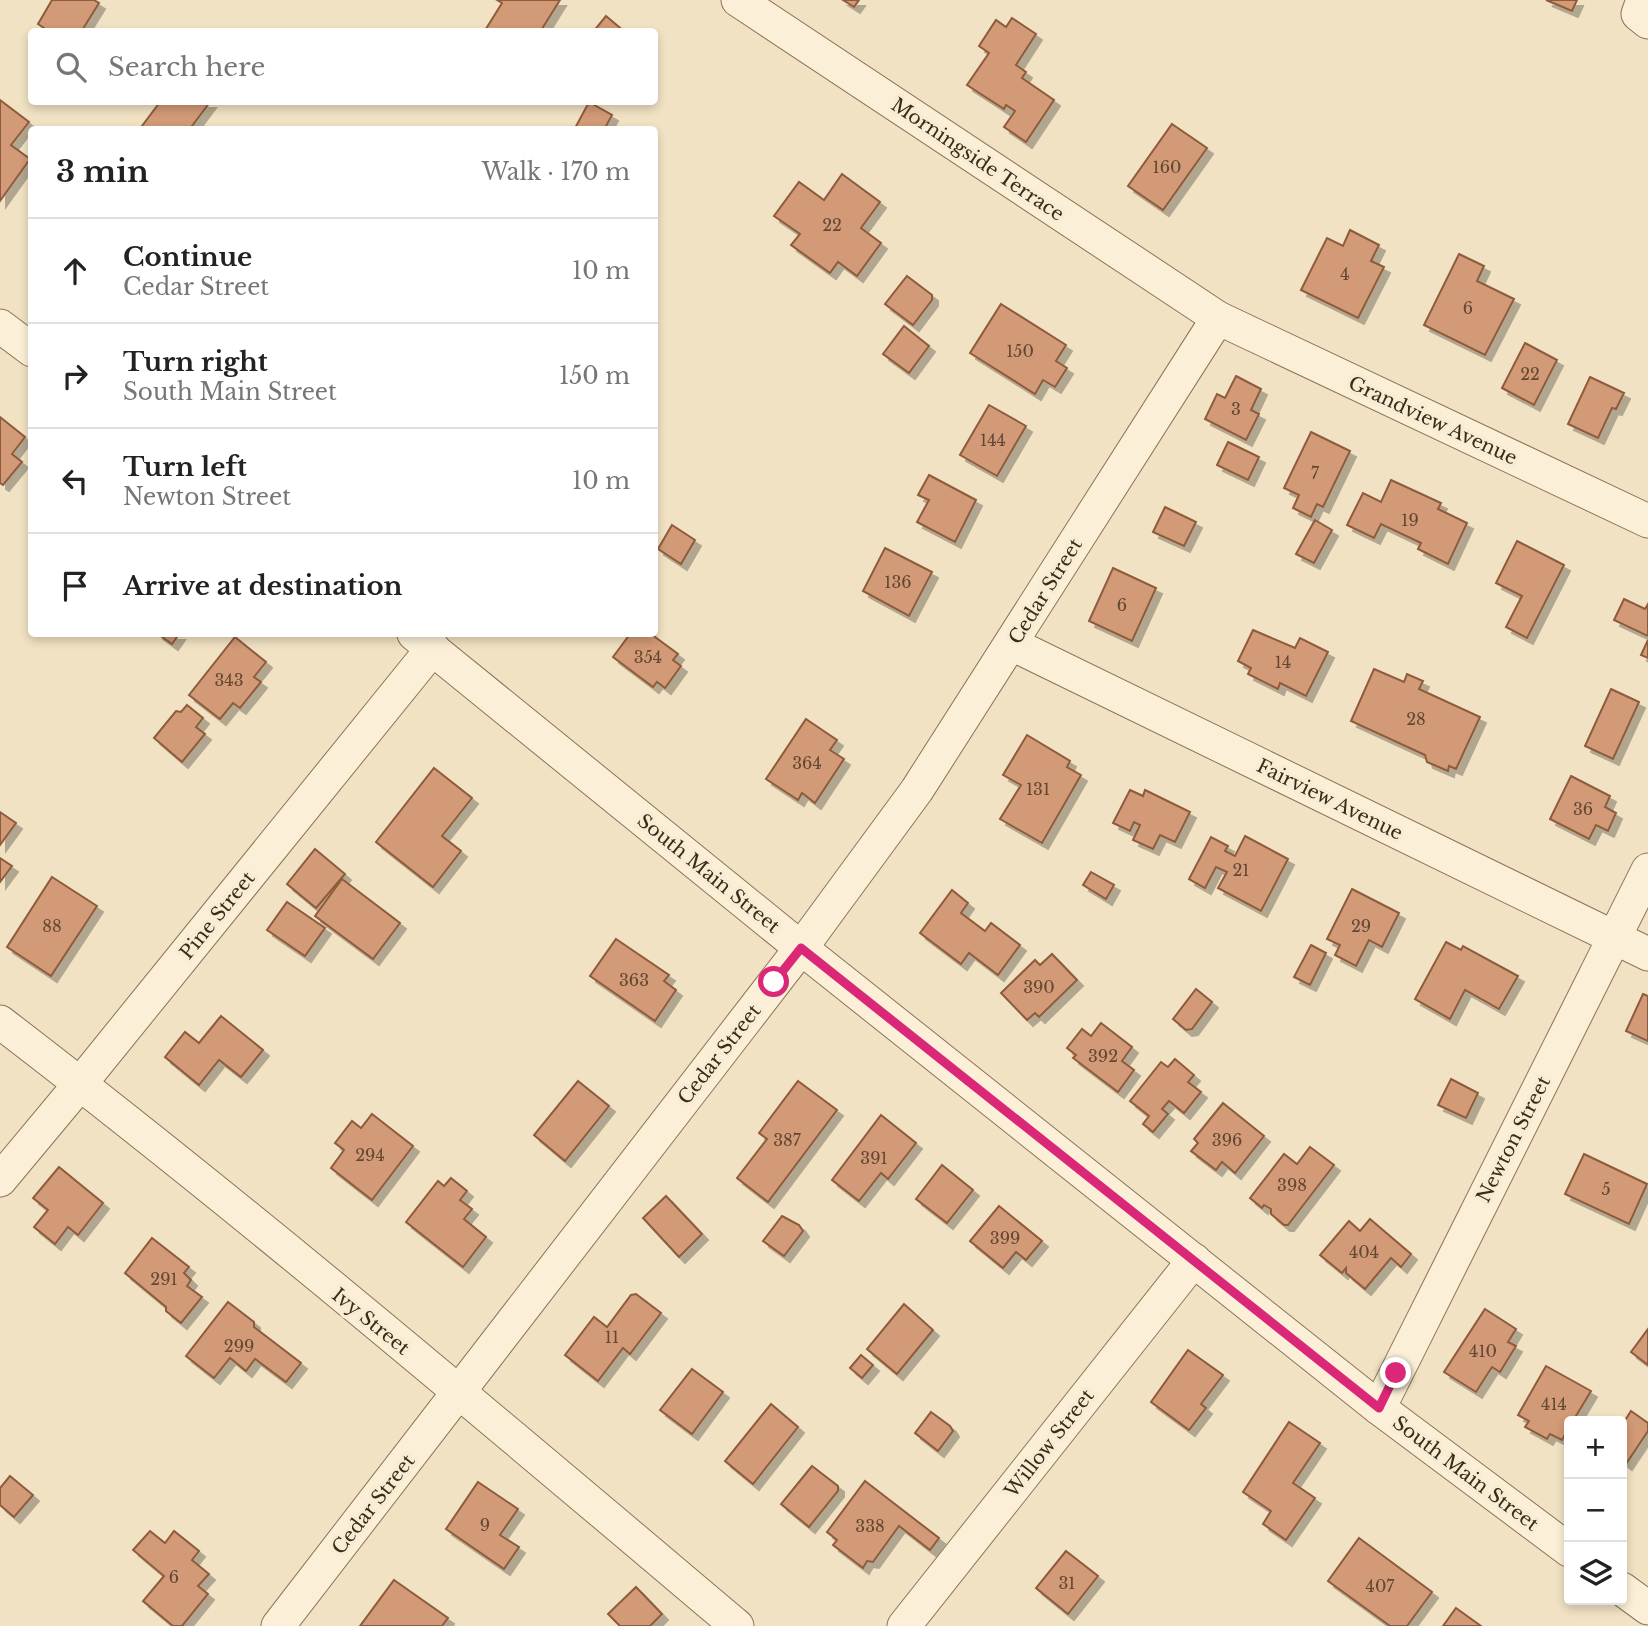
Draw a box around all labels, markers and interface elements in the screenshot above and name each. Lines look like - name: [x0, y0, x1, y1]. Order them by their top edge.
- search box: [28, 28, 658, 105]
- icon: search: [52, 48, 90, 86]
- text: Search here: [108, 51, 265, 83]
- street label: Morningside Terrace: [887, 93, 1068, 226]
- text: 3 min: [56, 153, 149, 190]
- house number: 160: [1153, 157, 1181, 177]
- text: Walk · 170 m: [482, 158, 630, 186]
- house number: 22: [822, 215, 842, 235]
- text: Continue: [123, 241, 252, 273]
- icon: ahead: [56, 252, 94, 290]
- text: 10 m: [572, 257, 630, 285]
- house number: 4: [1340, 264, 1350, 284]
- text: Cedar Street: [123, 273, 269, 301]
- house number: 6: [1463, 298, 1473, 318]
- house number: 150: [1006, 341, 1034, 361]
- text: Turn right: [123, 346, 268, 378]
- icon: right: [56, 357, 94, 395]
- text: 150 m: [559, 362, 630, 390]
- house number: 22: [1520, 364, 1540, 384]
- street label: Grandview Avenue: [1345, 371, 1521, 470]
- text: South Main Street: [123, 378, 337, 406]
- house number: 3: [1231, 399, 1241, 419]
- house number: 144: [980, 430, 1006, 450]
- text: Turn left: [123, 451, 247, 483]
- icon: left: [56, 462, 94, 500]
- house number: 7: [1311, 463, 1320, 483]
- text: 10 m: [572, 467, 630, 495]
- text: Newton Street: [123, 483, 291, 511]
- house number: 19: [1401, 510, 1419, 530]
- street label: Cedar Street: [1004, 533, 1088, 649]
- icon: arrive: [56, 567, 94, 605]
- text: Arrive at destination: [123, 570, 403, 602]
- house number: 136: [884, 572, 912, 592]
- house number: 6: [1117, 595, 1127, 615]
- house number: 354: [634, 647, 662, 667]
- house number: 14: [1275, 652, 1291, 672]
- house number: 343: [214, 670, 244, 690]
- house number: 28: [1406, 709, 1426, 729]
- house number: 364: [792, 753, 822, 773]
- street label: Fairview Avenue: [1253, 754, 1407, 845]
- house number: 131: [1026, 779, 1050, 799]
- house number: 36: [1573, 799, 1593, 819]
- street label: South Main Street: [633, 809, 785, 938]
- house number: 21: [1233, 860, 1250, 880]
- street label: Pine Street: [175, 866, 260, 964]
- house number: 88: [42, 916, 62, 936]
- house number: 29: [1351, 916, 1371, 936]
- route start: [758, 966, 789, 997]
- house number: 363: [619, 970, 649, 990]
- house number: 390: [1023, 977, 1055, 997]
- street label: Cedar Street: [673, 999, 766, 1109]
- house number: 392: [1088, 1046, 1118, 1066]
- street label: Newton Street: [1472, 1071, 1556, 1206]
- house number: 387: [773, 1130, 802, 1150]
- house number: 396: [1212, 1130, 1242, 1150]
- house number: 294: [355, 1145, 385, 1165]
- house number: 391: [860, 1148, 888, 1168]
- house number: 398: [1277, 1175, 1307, 1195]
- house number: 5: [1601, 1179, 1611, 1199]
- house number: 399: [990, 1228, 1020, 1248]
- house number: 404: [1349, 1242, 1379, 1262]
- house number: 291: [150, 1269, 178, 1289]
- street label: Ivy Street: [327, 1283, 415, 1360]
- house number: 11: [605, 1327, 619, 1347]
- house number: 299: [224, 1336, 254, 1356]
- house number: 410: [1469, 1341, 1497, 1361]
- route end: [1380, 1357, 1411, 1388]
- street label: Willow Street: [999, 1384, 1099, 1503]
- house number: 414: [1541, 1394, 1567, 1414]
- street label: South Main Street: [1388, 1411, 1544, 1536]
- map controls: [1564, 1416, 1627, 1605]
- button: +: [1564, 1416, 1627, 1479]
- street label: Cedar Street: [327, 1449, 420, 1559]
- button: −: [1564, 1479, 1627, 1542]
- house number: 9: [480, 1515, 490, 1535]
- house number: 338: [855, 1516, 885, 1536]
- button: layers: [1564, 1542, 1627, 1605]
- house number: 6: [169, 1567, 179, 1587]
- house number: 31: [1059, 1573, 1076, 1593]
- house number: 407: [1366, 1576, 1395, 1596]

